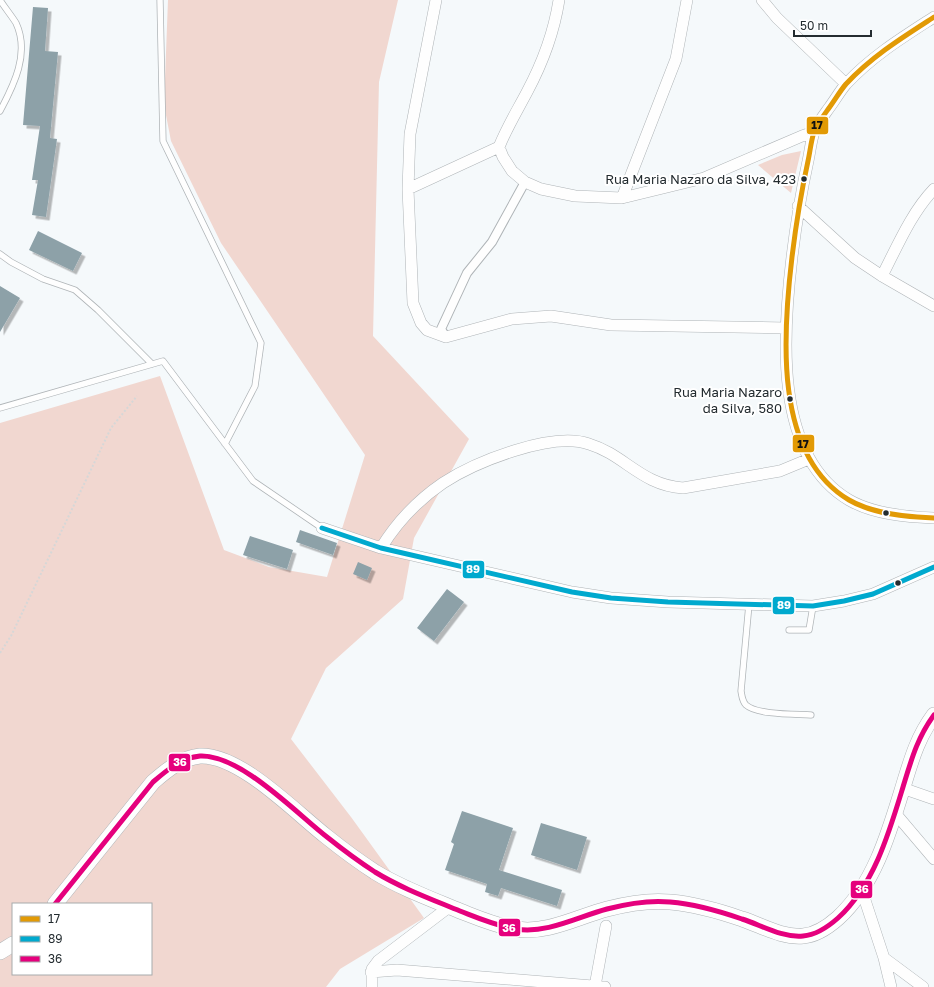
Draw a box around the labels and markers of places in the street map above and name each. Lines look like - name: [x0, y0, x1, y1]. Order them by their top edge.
- place label: Rua Maria Nazaro da Silva, 423: [605, 171, 796, 187]
- marker: Rua Maria Nazaro da Silva, 423: [799, 174, 809, 184]
- place label: Rua Maria Nazaro da Silva, 580: [673, 384, 782, 416]
- marker: Rua Maria Nazaro da Silva, 580: [785, 394, 795, 404]
- unlabelled marker: [881, 508, 891, 518]
- unlabelled marker: [893, 578, 903, 588]

